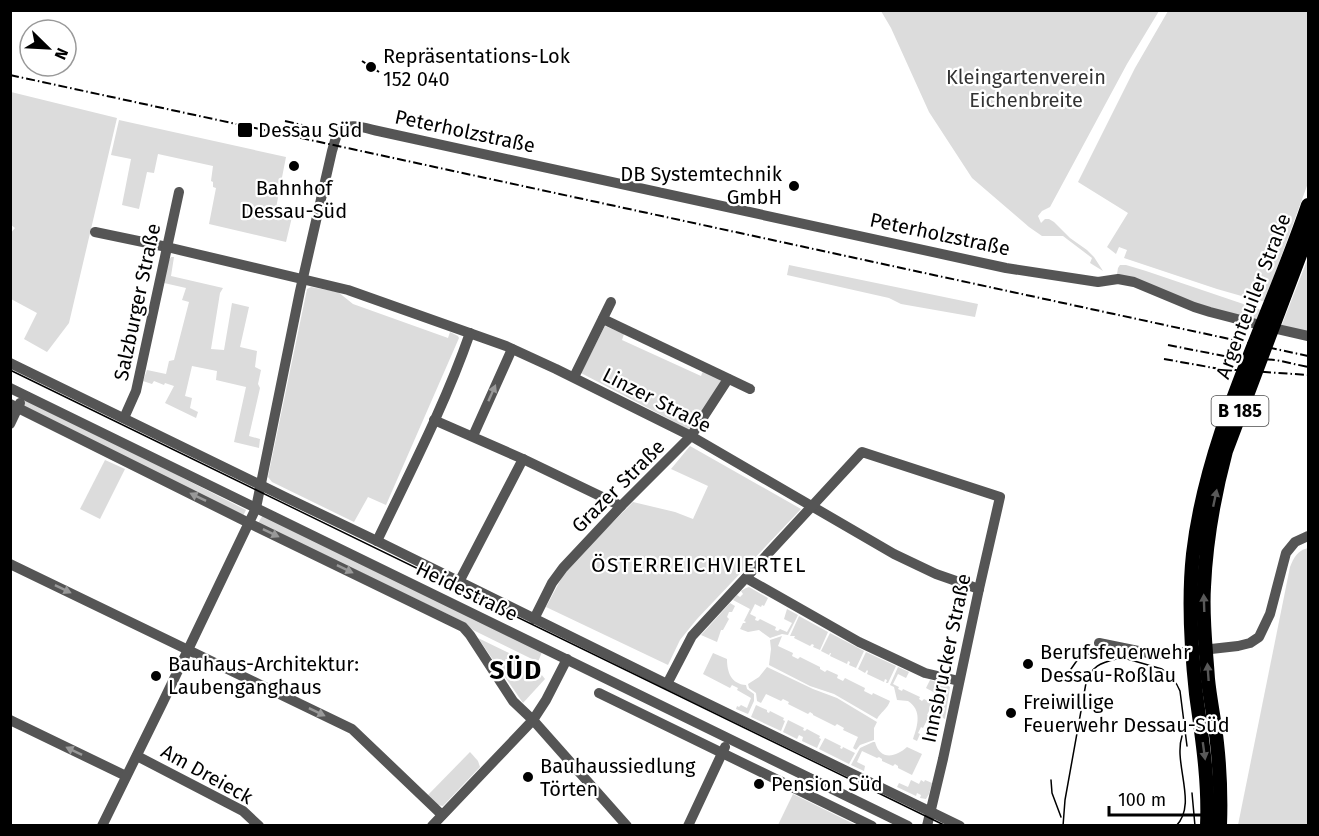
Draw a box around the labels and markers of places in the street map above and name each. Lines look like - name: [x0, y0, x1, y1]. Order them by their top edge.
- place label: Repräsentations-Lok 152 040: [383, 44, 571, 91]
- marker: Repräsentations-Lok 152 040: [364, 60, 378, 74]
- place label: Dessau Süd: [258, 118, 362, 142]
- marker: Dessau Süd: [236, 121, 254, 139]
- marker: Bahnhof Dessau-Süd: [287, 159, 301, 173]
- place label: DB Systemtechnik GmbH: [620, 162, 783, 209]
- place label: Bahnhof Dessau-Süd: [241, 176, 347, 223]
- marker: DB Systemtechnik GmbH: [787, 179, 801, 193]
- place label: Berufsfeuerwehr Dessau-Roßlau: [1040, 640, 1191, 687]
- place label: Bauhaus-Architektur: Laubenganghaus: [168, 652, 359, 699]
- marker: Berufsfeuerwehr Dessau-Roßlau: [1021, 657, 1035, 671]
- marker: Bauhaus-Architektur: Laubenganghaus: [149, 669, 163, 683]
- place label: Freiwillige Feuerwehr Dessau-Süd: [1023, 690, 1230, 737]
- marker: Freiwillige Feuerwehr Dessau-Süd: [1004, 706, 1018, 720]
- place label: Bauhaussiedlung Törten: [540, 754, 696, 801]
- marker: Bauhaussiedlung Törten: [521, 770, 535, 784]
- place label: Pension Süd: [771, 772, 883, 796]
- marker: Pension Süd: [752, 777, 766, 791]

